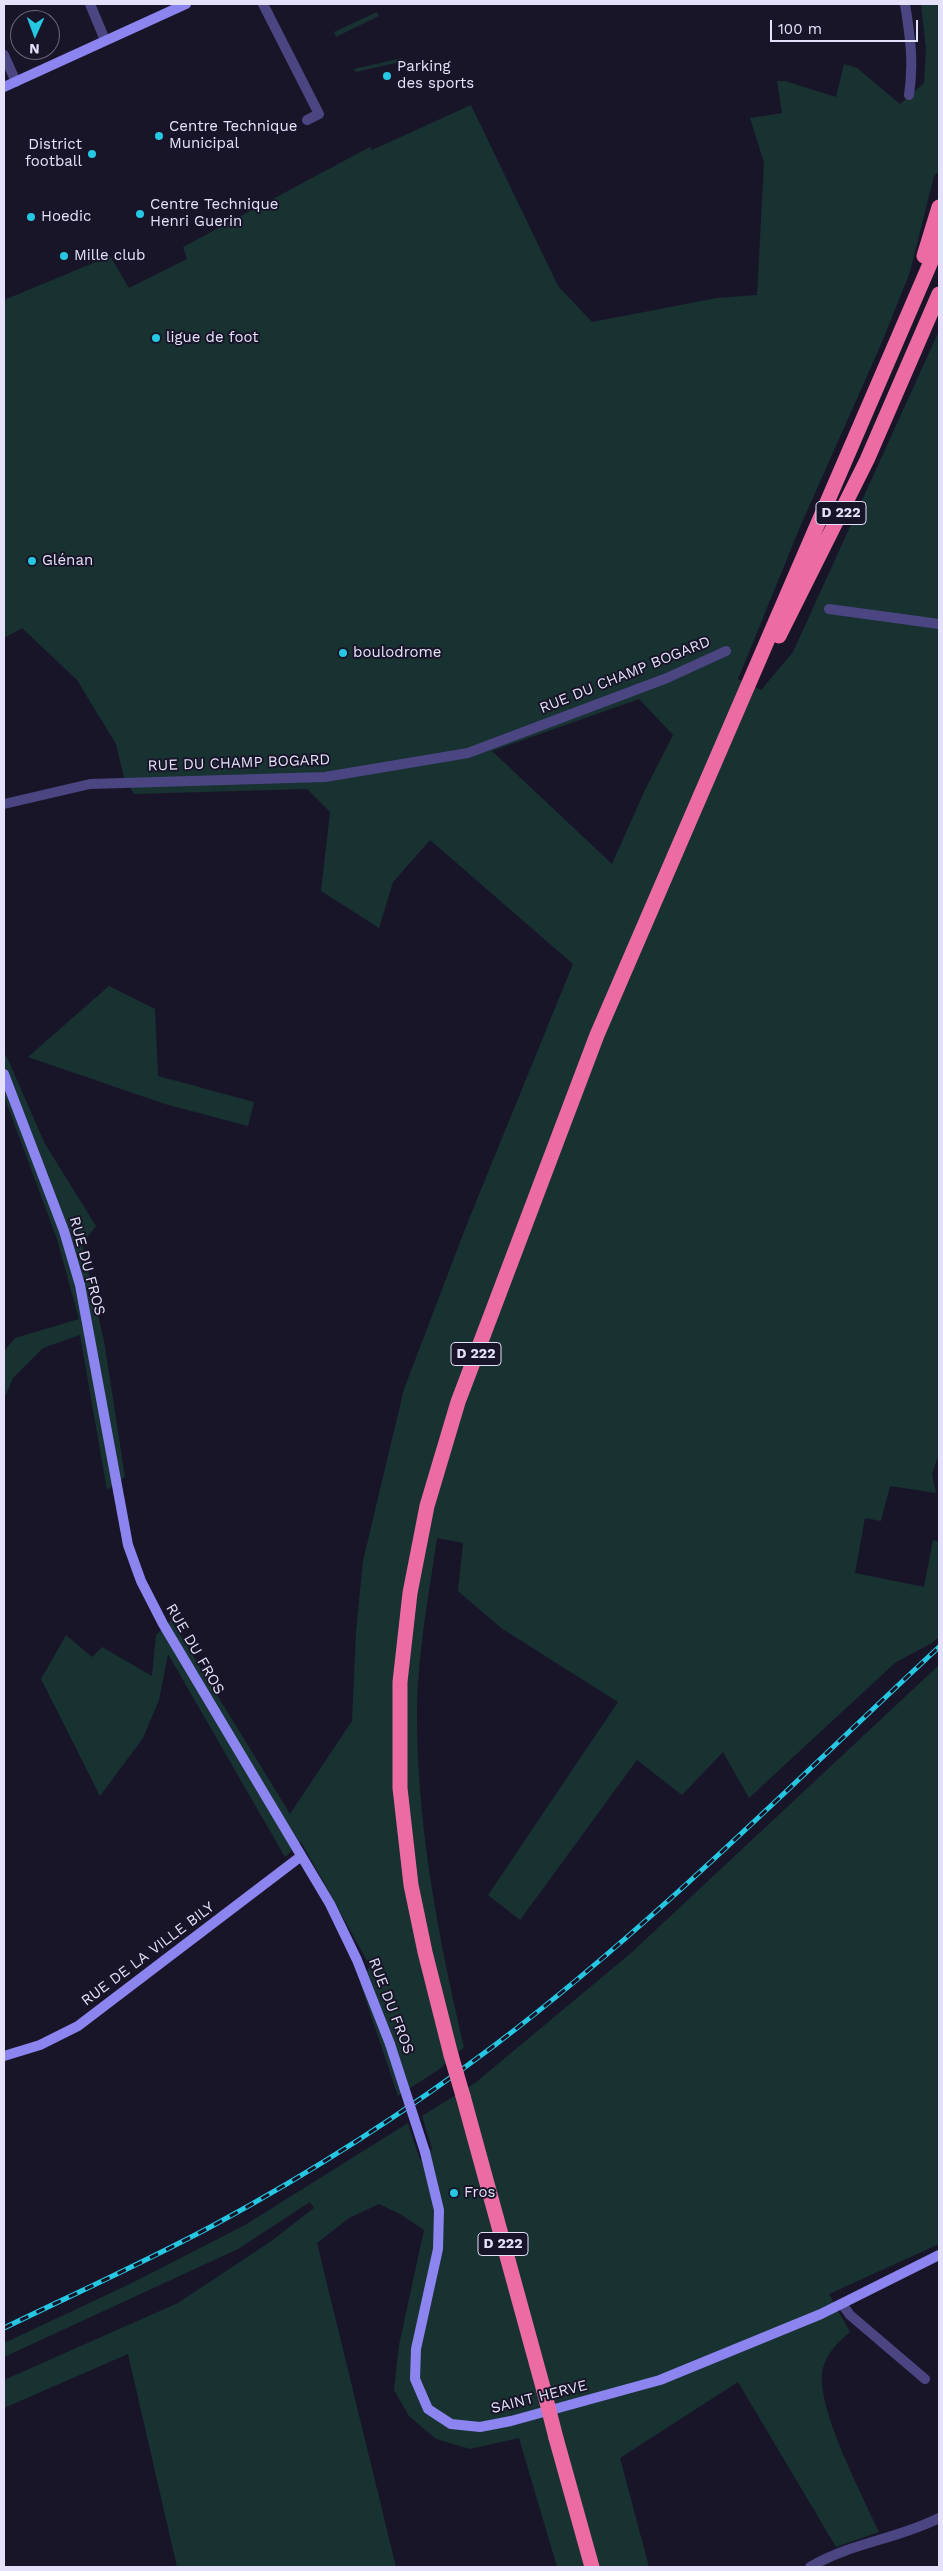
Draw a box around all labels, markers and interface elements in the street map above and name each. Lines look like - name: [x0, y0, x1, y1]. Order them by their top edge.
- north arrow: [10, 10, 60, 60]
- scale bar: [773, 10, 920, 42]
- text: 100 m: [778, 20, 822, 38]
- text: N: [29, 41, 40, 57]
- place label: Parking des sports: [397, 58, 474, 93]
- marker: Parking des sports: [381, 70, 393, 82]
- place label: Centre Technique Municipal: [169, 118, 297, 153]
- marker: Centre Technique Municipal: [153, 130, 165, 142]
- place label: District football: [25, 136, 82, 171]
- marker: District football: [86, 148, 98, 160]
- place label: Centre Technique Henri Guerin: [150, 196, 278, 231]
- place label: Hoedic: [41, 208, 91, 226]
- marker: Centre Technique Henri Guerin: [134, 208, 146, 220]
- marker: Hoedic: [25, 211, 37, 223]
- place label: Mille club: [74, 247, 145, 265]
- marker: Mille club: [58, 250, 70, 262]
- place label: ligue de foot: [166, 329, 259, 347]
- marker: ligue de foot: [150, 332, 162, 344]
- road number: D 222: [816, 502, 866, 524]
- place label: Glénan: [42, 552, 93, 570]
- marker: Glénan: [26, 555, 38, 567]
- street label: RUE DU CHAMP BOGARD: [537, 632, 713, 718]
- place label: boulodrome: [353, 644, 441, 662]
- marker: boulodrome: [337, 647, 349, 659]
- street label: RUE DU CHAMP BOGARD: [147, 751, 331, 775]
- street label: RUE DU FROS: [65, 1215, 109, 1317]
- road number: D 222: [451, 1342, 501, 1366]
- street label: RUE DU FROS: [162, 1600, 228, 1698]
- street label: RUE DE LA VILLE BILY: [78, 1898, 218, 2010]
- street label: RUE DU FROS: [364, 1955, 418, 2057]
- place label: Fros: [464, 2184, 495, 2202]
- marker: Fros: [448, 2187, 460, 2199]
- road number: D 222: [478, 2232, 528, 2256]
- street label: SAINT HERVE: [489, 2376, 589, 2418]

